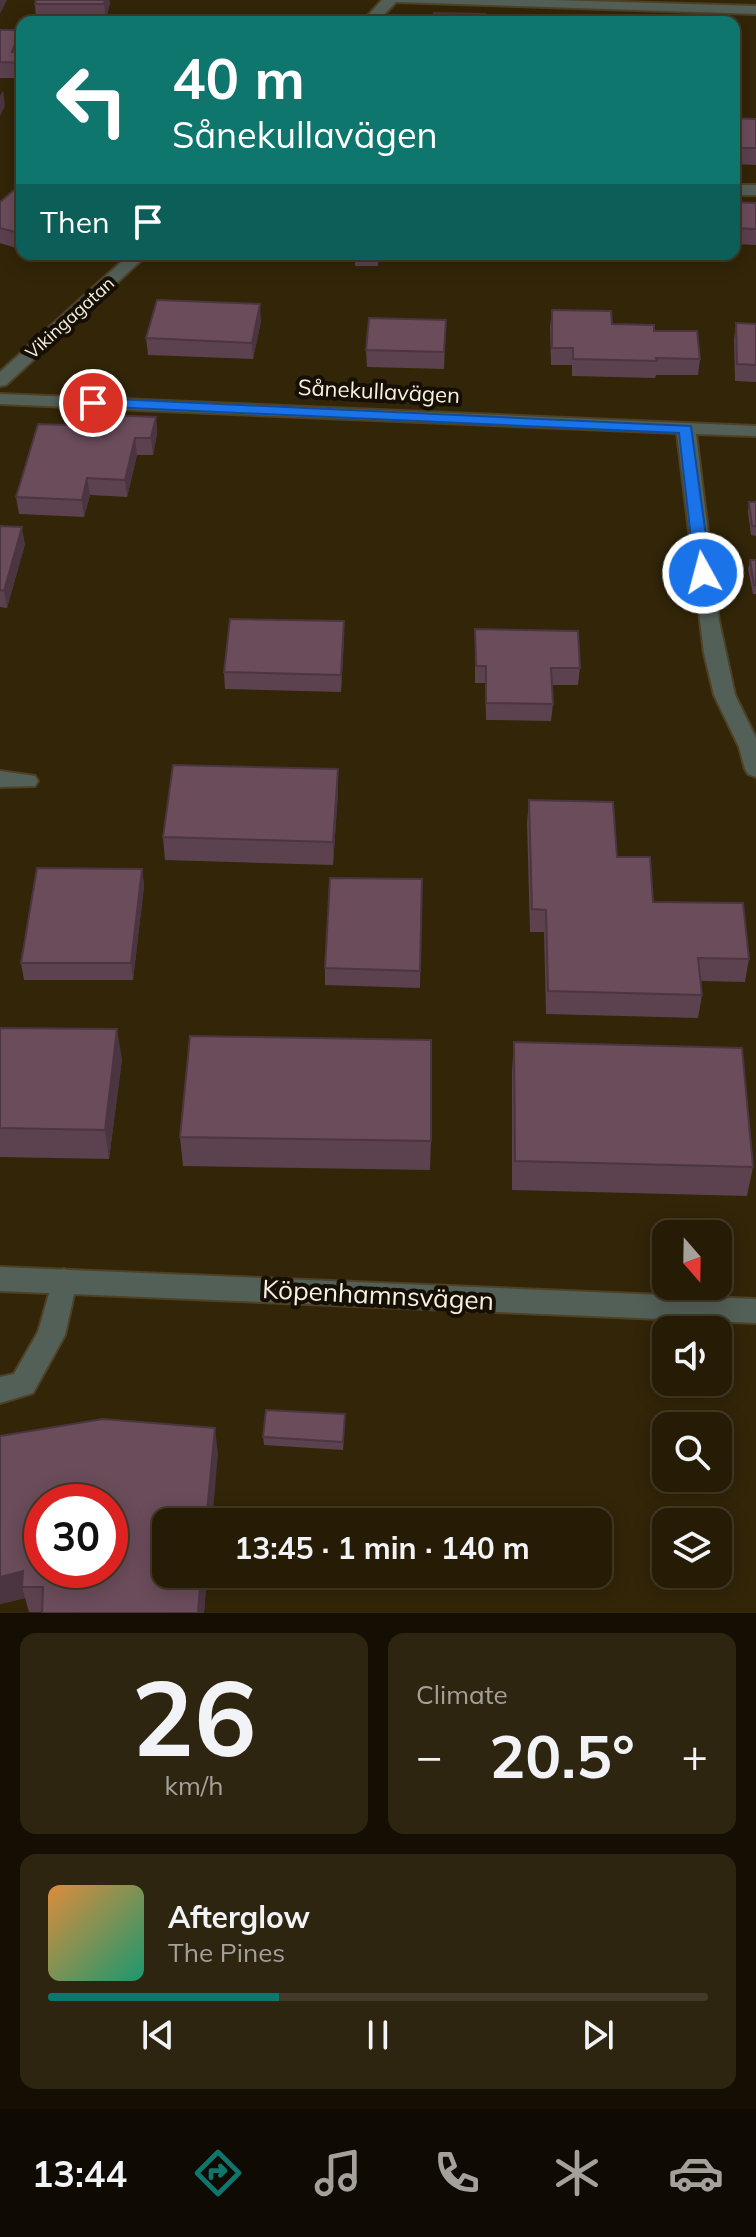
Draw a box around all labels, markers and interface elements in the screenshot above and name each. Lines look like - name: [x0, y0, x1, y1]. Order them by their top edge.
- text: 40 m: [172, 43, 305, 113]
- icon: left: [40, 48, 144, 152]
- text: Sånekullavägen: [172, 112, 438, 157]
- icon: arrive: [126, 200, 170, 244]
- text: Then: [40, 203, 110, 241]
- street label: Vikingagatan: [20, 272, 119, 364]
- pin: [59, 369, 127, 437]
- street label: Sånekullavägen: [297, 373, 461, 409]
- icon: arrive: [71, 381, 115, 425]
- position arrow: [661, 531, 745, 615]
- north arrow: [652, 1220, 732, 1300]
- map controls: [652, 1220, 732, 1588]
- street label: Köpenhamnsvägen: [261, 1272, 495, 1317]
- button: sound: [652, 1316, 732, 1396]
- button: search: [652, 1412, 732, 1492]
- speed limit sign: 30: [24, 1484, 128, 1588]
- button: layers: [652, 1508, 732, 1588]
- text: 13:45 · 1 min · 140 m: [234, 1529, 530, 1567]
- text: 26: [132, 1651, 256, 1782]
- text: Climate: [416, 1678, 508, 1711]
- text: 20.5°: [489, 1718, 635, 1793]
- text: −: [416, 1728, 442, 1783]
- text: +: [682, 1728, 708, 1783]
- text: km/h: [165, 1769, 223, 1802]
- text: Afterglow: [168, 1898, 310, 1936]
- text: The Pines: [168, 1936, 285, 1969]
- icon: previous: [136, 2013, 180, 2057]
- icon: pause: [356, 2013, 400, 2057]
- icon: next: [576, 2013, 620, 2057]
- icon: directions: [190, 2145, 246, 2201]
- icon: music: [310, 2145, 366, 2201]
- icon: phone: [429, 2145, 485, 2201]
- icon: climate: [549, 2145, 605, 2201]
- icon: car: [668, 2145, 724, 2201]
- text: 13:44: [32, 2151, 127, 2196]

